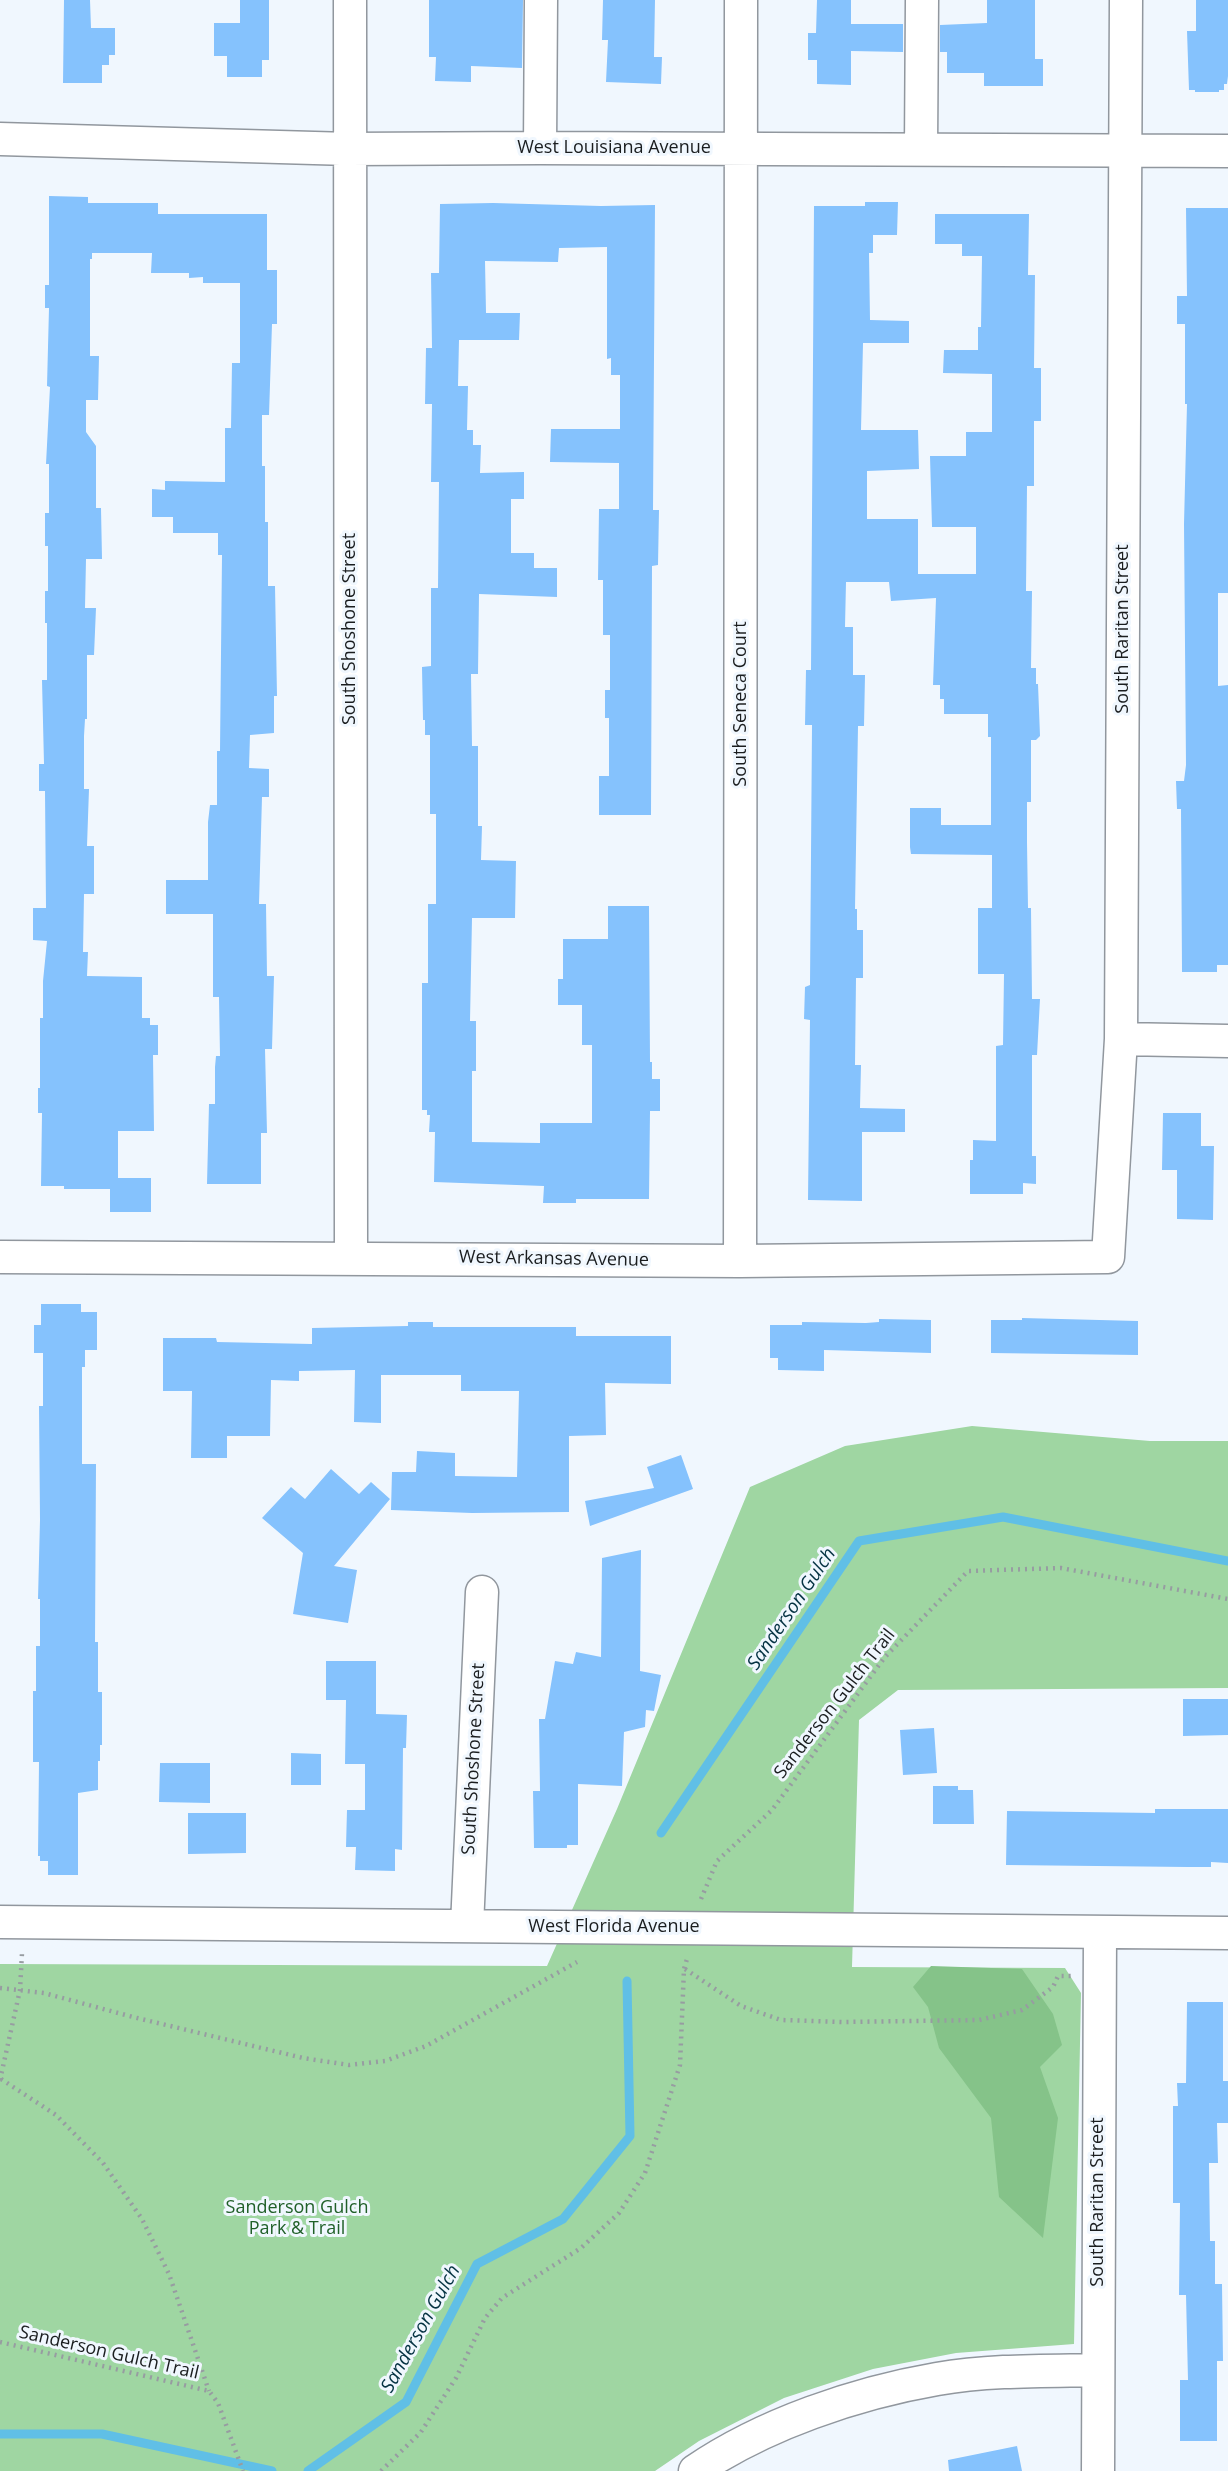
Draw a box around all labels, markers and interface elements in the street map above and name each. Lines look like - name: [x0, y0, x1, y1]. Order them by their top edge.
- street label: West Louisiana Avenue: [517, 137, 711, 159]
- street label: South Shoshone Street: [339, 533, 361, 725]
- street label: South Raritan Street: [1112, 544, 1134, 714]
- street label: South Seneca Court: [730, 621, 752, 787]
- street label: West Arkansas Avenue: [459, 1247, 649, 1271]
- water label: Sanderson Gulch: [743, 1544, 841, 1674]
- street label: Sanderson Gulch Trail: [770, 1625, 900, 1783]
- street label: South Shoshone Street: [458, 1662, 490, 1856]
- street label: West Florida Avenue: [528, 1916, 700, 1938]
- street label: South Raritan Street: [1087, 2117, 1109, 2287]
- park label: Sanderson Gulch Park & Trail: [226, 2197, 368, 2240]
- water label: Sanderson Gulch: [377, 2261, 465, 2397]
- street label: Sanderson Gulch Trail: [17, 2322, 201, 2384]

